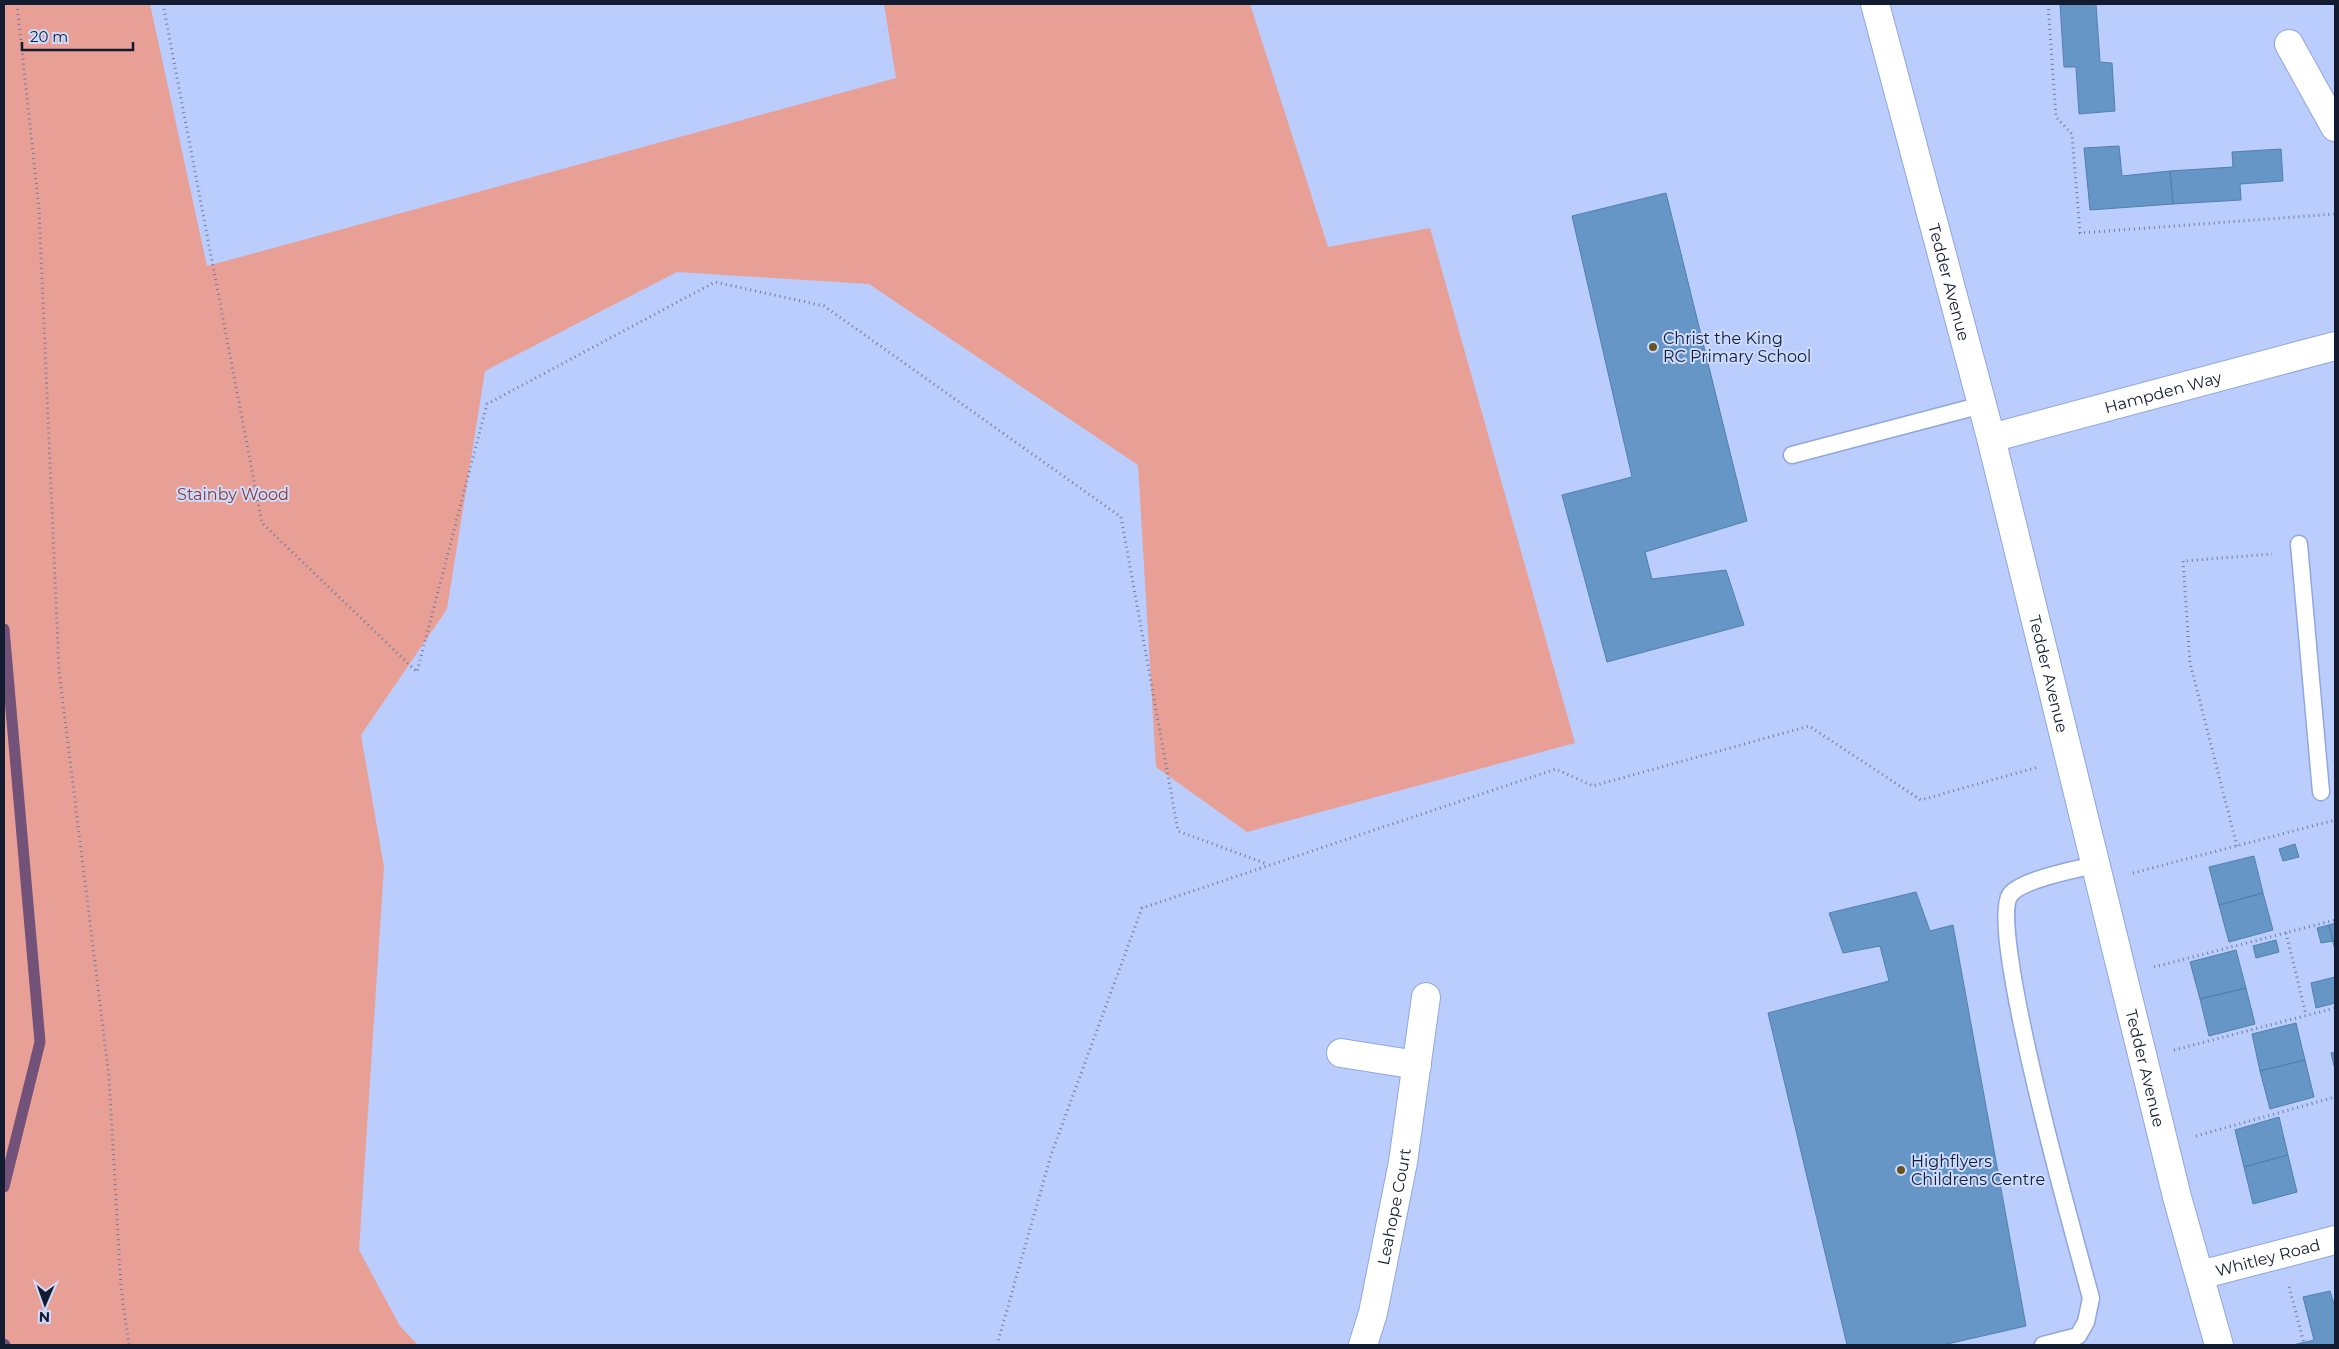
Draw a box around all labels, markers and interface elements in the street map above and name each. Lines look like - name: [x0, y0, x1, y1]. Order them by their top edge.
- scale bar: [22, 20, 134, 52]
- text: 20 m: [30, 27, 68, 46]
- street label: Tedder Avenue: [1924, 222, 1974, 343]
- place label: Christ the King RC Primary School: [1663, 329, 1811, 366]
- marker: Christ the King RC Primary School: [1647, 341, 1659, 353]
- street label: Hampden Way: [2102, 368, 2224, 417]
- park label: Stainby Wood: [177, 485, 289, 504]
- street label: Tedder Avenue: [2025, 613, 2072, 735]
- street label: Tedder Avenue: [2121, 1007, 2168, 1129]
- street label: Leahope Court: [1374, 1146, 1415, 1267]
- place label: Highflyers Childrens Centre: [1911, 1152, 2045, 1189]
- marker: Highflyers Childrens Centre: [1895, 1164, 1907, 1176]
- street label: Whitley Road: [2213, 1235, 2322, 1281]
- north arrow: [20, 1279, 70, 1329]
- text: N: [39, 1308, 51, 1326]

